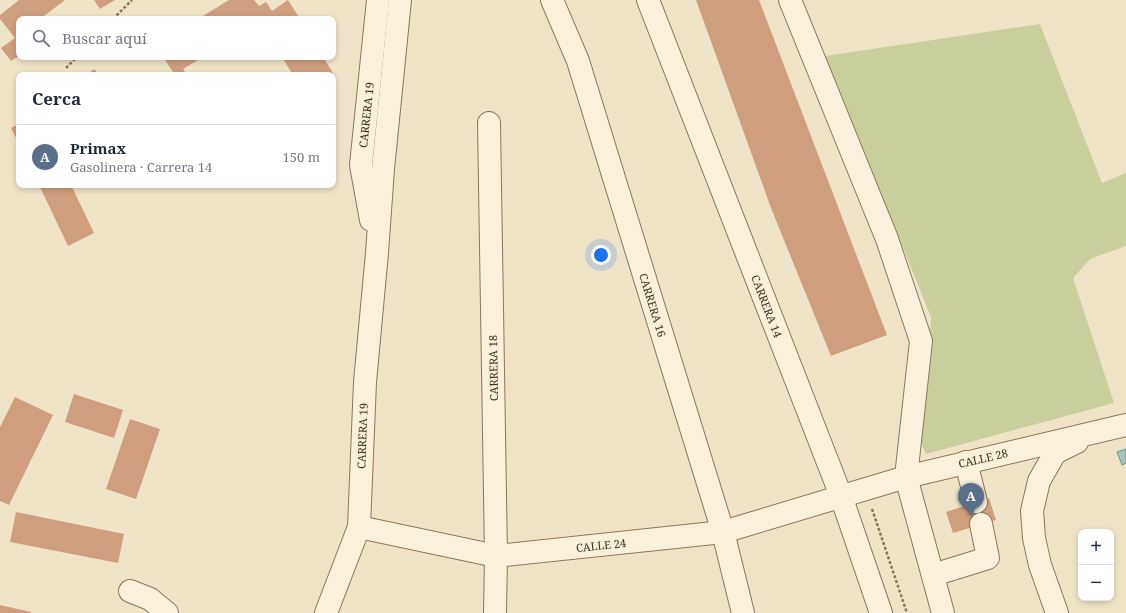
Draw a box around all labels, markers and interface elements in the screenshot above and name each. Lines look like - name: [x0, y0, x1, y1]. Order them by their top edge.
- search box: [16, 16, 336, 60]
- icon: search: [30, 27, 52, 49]
- text: Buscar aquí: [62, 28, 147, 48]
- street label: CARRERA 19: [355, 81, 377, 149]
- text: Cerca: [32, 87, 81, 110]
- text: Primax: [70, 138, 126, 158]
- text: A: [40, 148, 50, 166]
- text: 150 m: [283, 148, 320, 166]
- text: Gasolinera · Carrera 14: [70, 158, 212, 176]
- your location: [591, 245, 611, 265]
- street label: CARRERA 16: [636, 271, 670, 339]
- street label: CARRERA 14: [748, 273, 786, 339]
- street label: CARRERA 18: [485, 335, 501, 401]
- street label: CARRERA 19: [353, 403, 371, 469]
- street label: CALLE 28: [957, 445, 1009, 471]
- pin: A: [958, 483, 984, 516]
- map controls: [1078, 529, 1114, 601]
- button: +: [1078, 529, 1114, 565]
- street label: CALLE 24: [575, 535, 627, 555]
- button: −: [1078, 565, 1114, 601]

